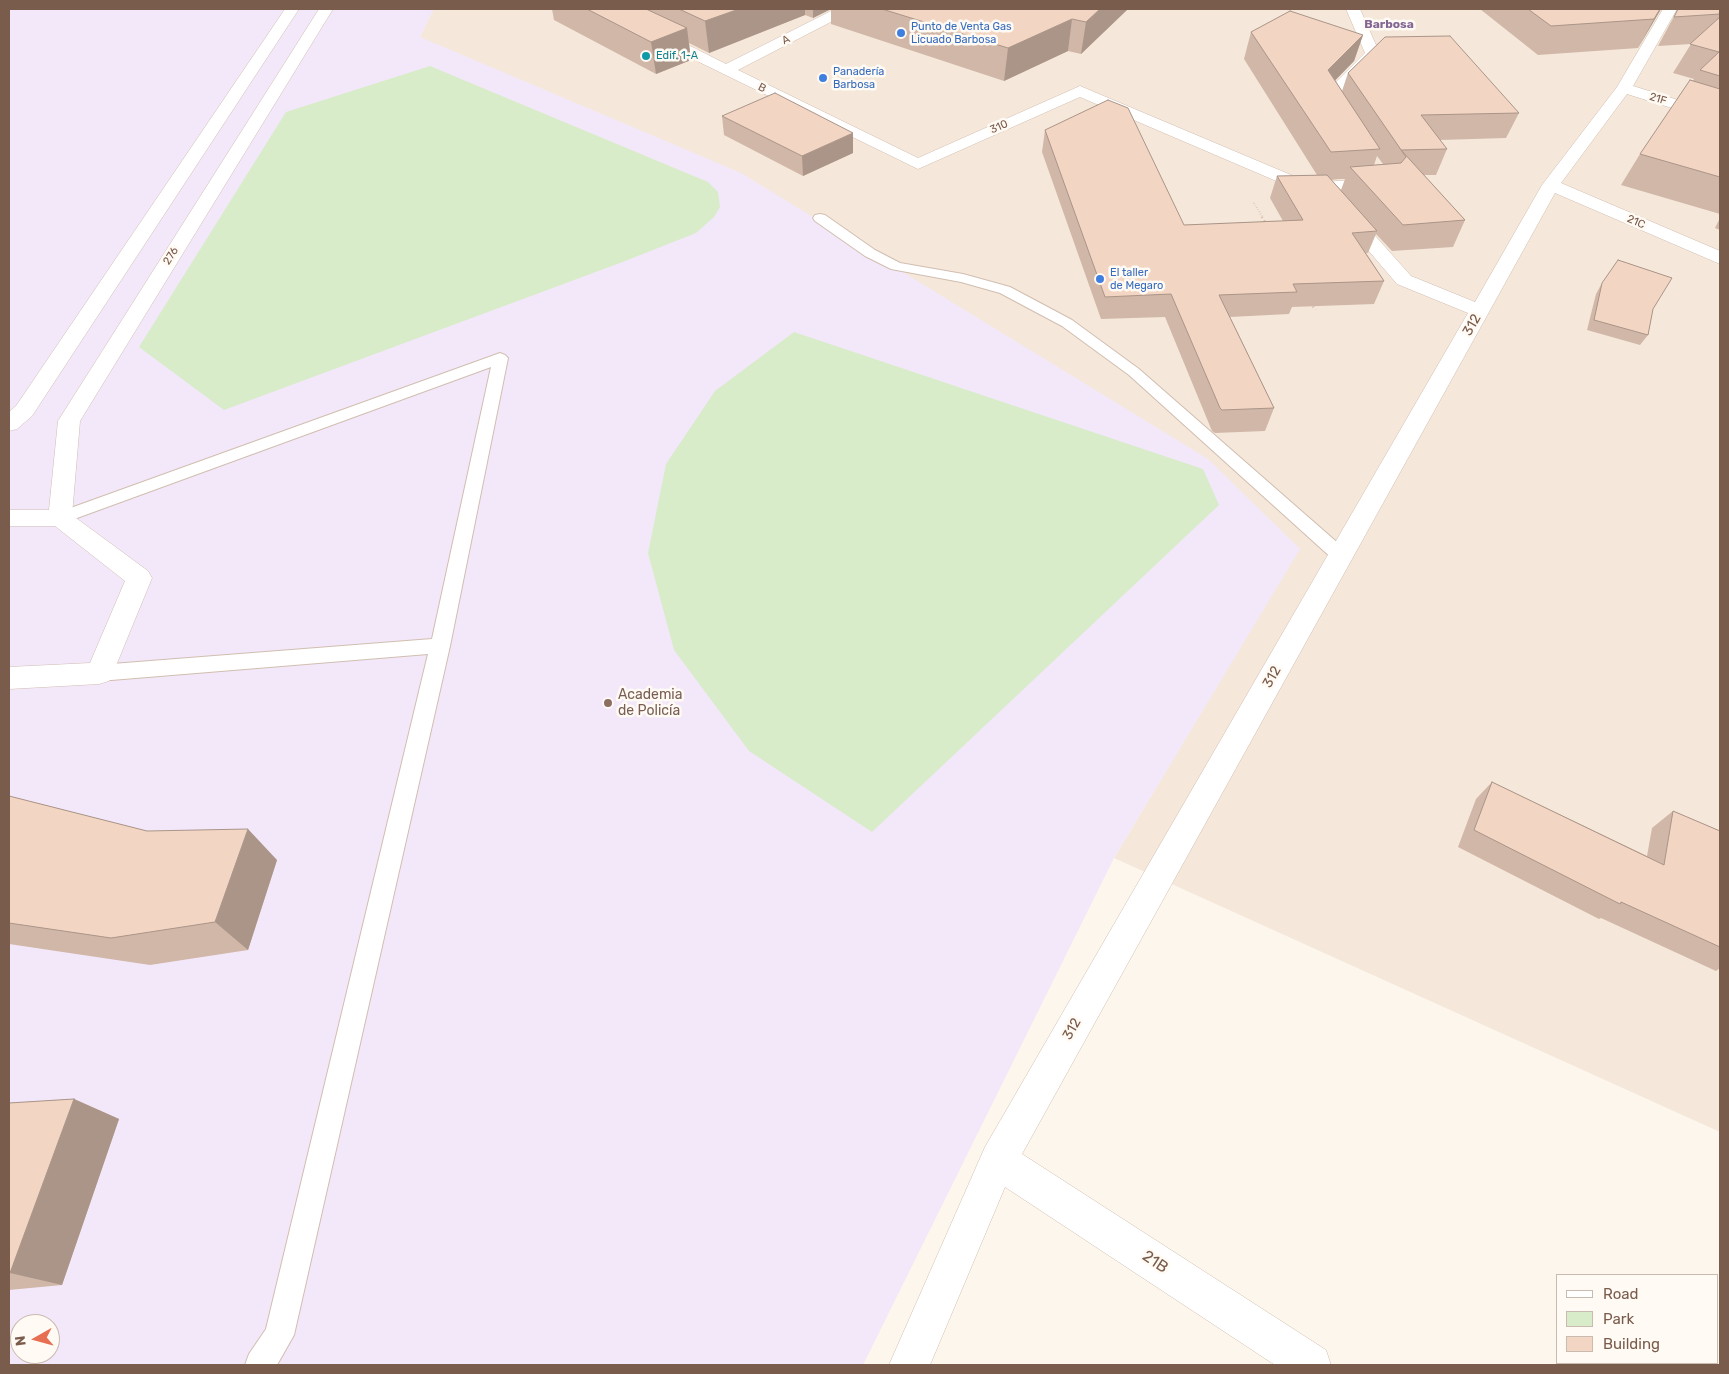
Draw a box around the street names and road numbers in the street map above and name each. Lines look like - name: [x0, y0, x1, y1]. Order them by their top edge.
- street label: A: [780, 32, 792, 48]
- street label: B: [756, 80, 768, 96]
- street label: 21F: [1648, 90, 1668, 108]
- street label: 310: [988, 117, 1010, 137]
- street label: 21C: [1625, 212, 1647, 232]
- street label: 276: [161, 245, 181, 267]
- street label: 312: [1459, 311, 1485, 339]
- street label: 312: [1259, 663, 1285, 691]
- street label: 312: [1059, 1015, 1085, 1043]
- street label: 21B: [1138, 1247, 1172, 1277]

